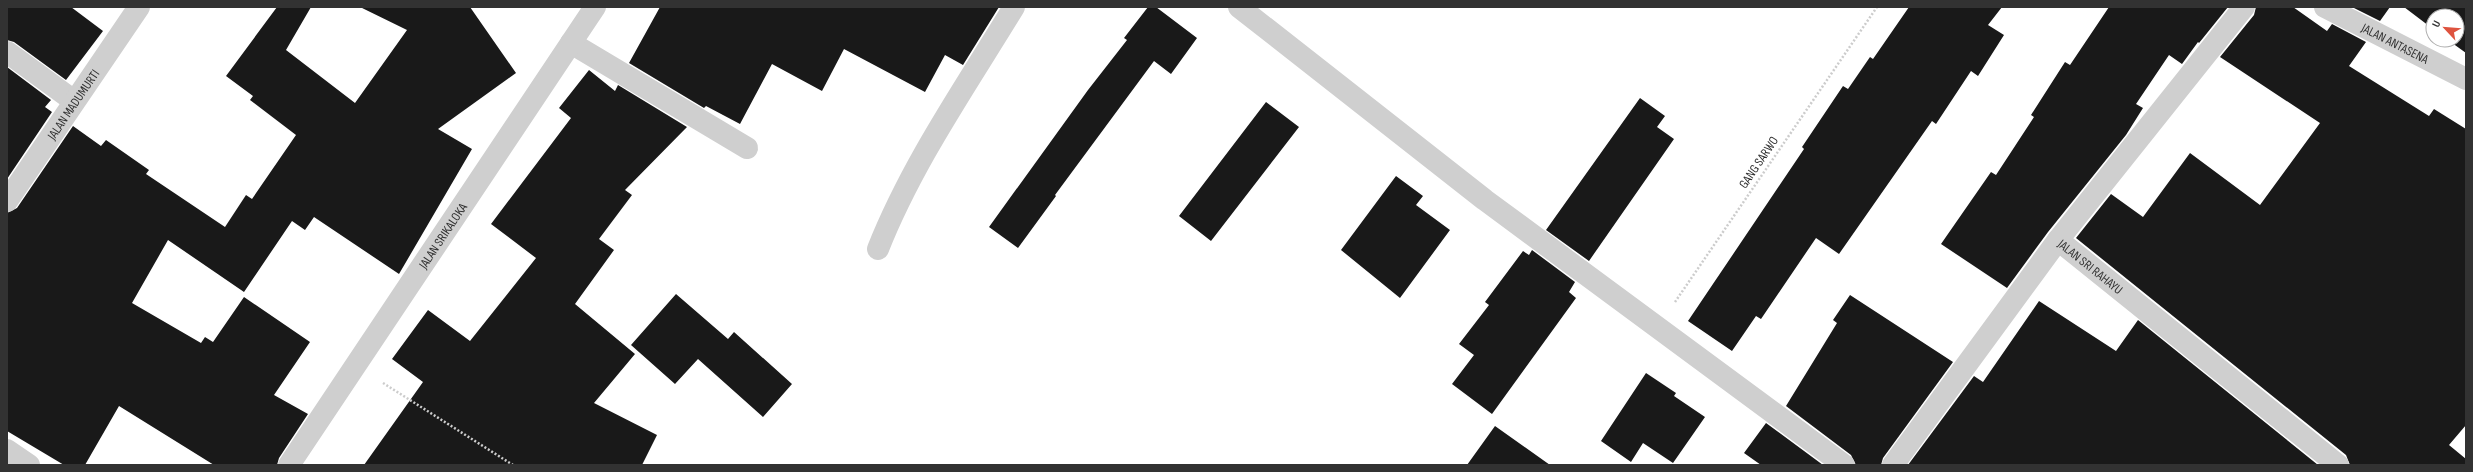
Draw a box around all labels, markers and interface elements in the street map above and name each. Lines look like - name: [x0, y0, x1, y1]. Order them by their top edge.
- north arrow: [2425, 8, 2465, 48]
- text: U: [2429, 18, 2444, 29]
- street label: JALAN ANTASENA: [2358, 20, 2432, 68]
- street label: JALAN MADUMURTI: [44, 67, 103, 144]
- street label: GANG SARWO: [1736, 134, 1782, 192]
- street label: JALAN SRIKALOKA: [415, 200, 471, 273]
- street label: JALAN SRI RAHAYU: [2054, 236, 2126, 298]

